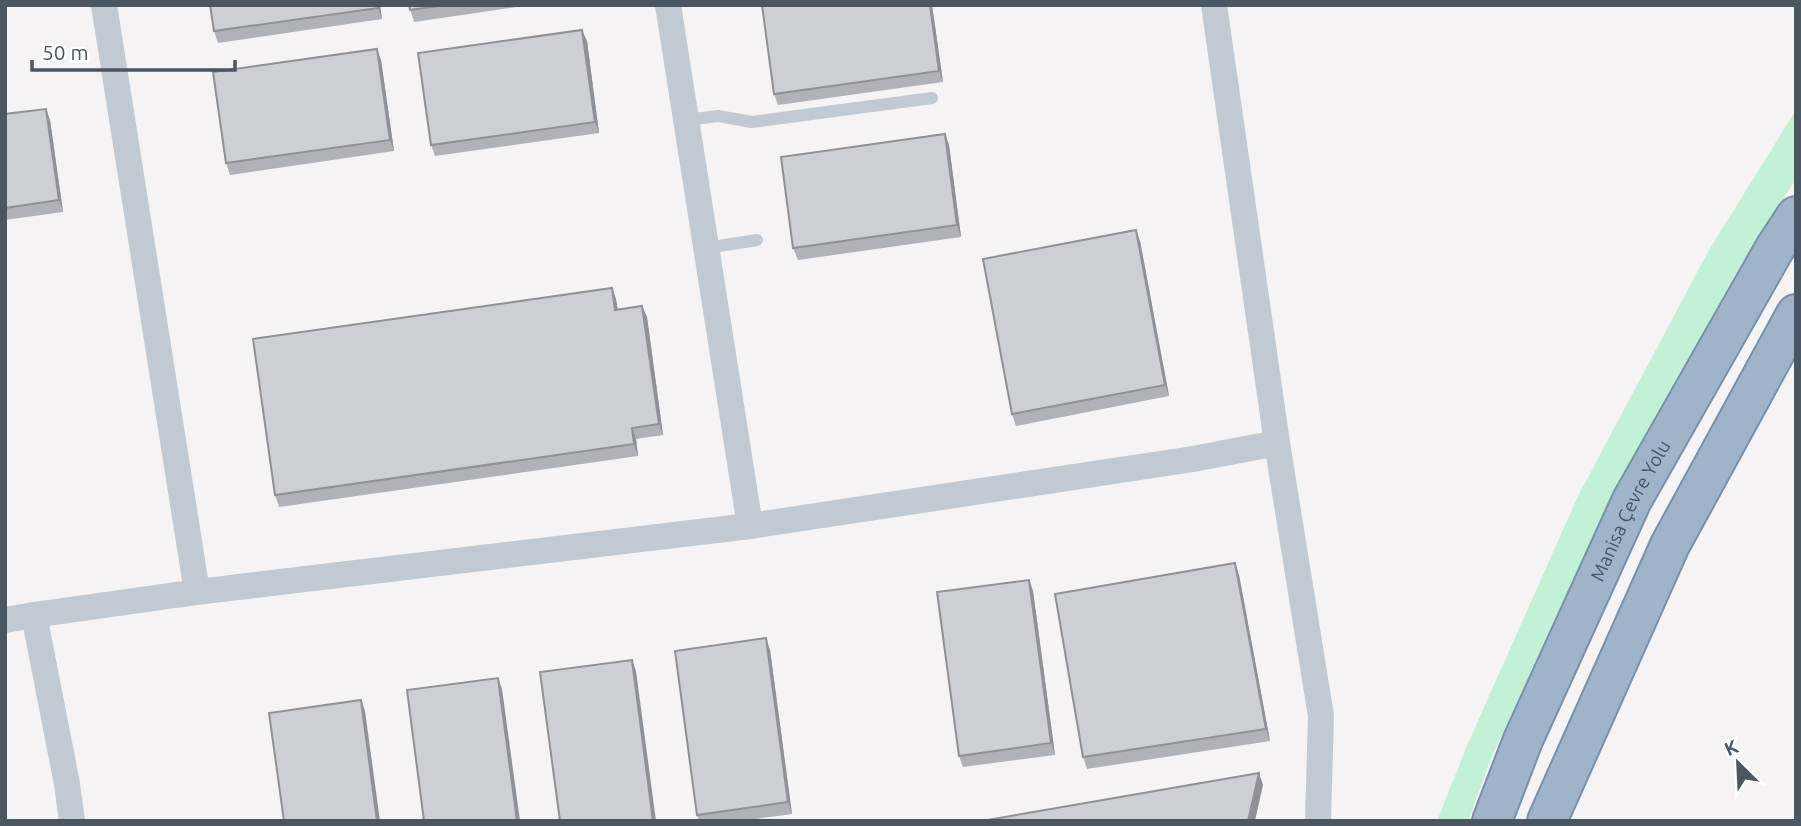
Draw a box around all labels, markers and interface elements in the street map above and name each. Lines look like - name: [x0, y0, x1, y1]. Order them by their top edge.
- scale bar: [32, 28, 234, 72]
- text: 50 m: [42, 40, 89, 64]
- street label: Manisa Çevre Yolu: [1586, 436, 1675, 584]
- north arrow: [1703, 728, 1773, 798]
- text: K: [1721, 735, 1742, 760]

